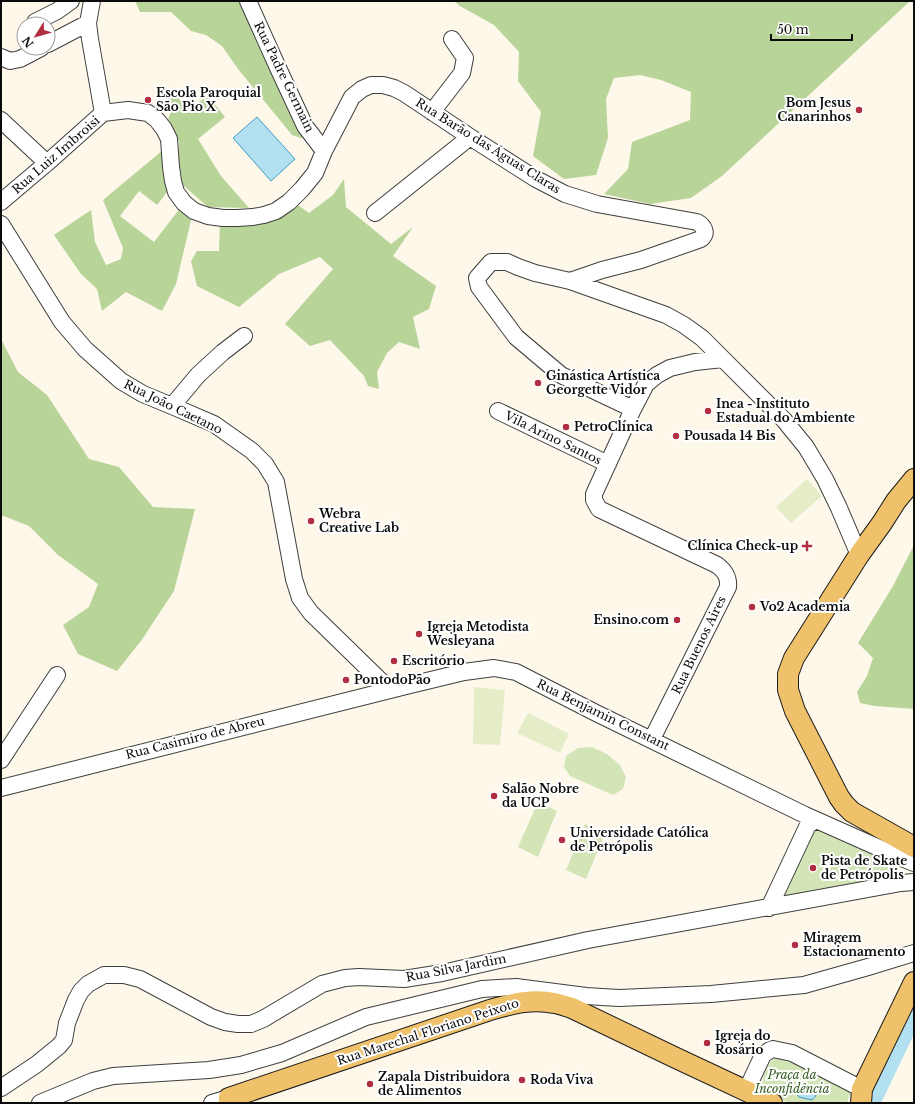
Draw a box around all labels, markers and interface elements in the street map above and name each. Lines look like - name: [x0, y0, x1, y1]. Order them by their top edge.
- north arrow: [16, 16, 56, 56]
- scale bar: [771, 16, 852, 42]
- street label: Rua Padre Germain: [251, 19, 318, 135]
- text: 50 m: [777, 22, 809, 37]
- text: N: [19, 33, 37, 50]
- place label: Escola Paroquial São Pio X: [156, 85, 262, 114]
- street label: Rua Barão das Águas Claras: [413, 94, 564, 196]
- marker: Escola Paroquial São Pio X: [143, 95, 153, 105]
- place label: Bom Jesus Canarinhos: [778, 95, 851, 124]
- marker: Bom Jesus Canarinhos: [854, 105, 864, 115]
- street label: Rua Luiz Imbroisi: [9, 112, 103, 197]
- place label: Ginástica Artística Georgette Vidor: [546, 368, 660, 397]
- street label: Rua João Caetano: [121, 376, 225, 437]
- marker: Ginástica Artística Georgette Vidor: [533, 378, 543, 388]
- place label: Inea - Instituto Estadual do Ambiente: [716, 396, 855, 425]
- marker: Inea - Instituto Estadual do Ambiente: [703, 406, 713, 416]
- street label: Vila Arino Santos: [501, 407, 604, 468]
- place label: PetroClínica: [574, 419, 653, 434]
- marker: PetroClínica: [561, 422, 571, 432]
- place label: Pousada 14 Bis: [684, 428, 776, 443]
- marker: Pousada 14 Bis: [671, 431, 681, 441]
- place label: Webra Creative Lab: [318, 506, 399, 535]
- marker: Webra Creative Lab: [306, 516, 316, 526]
- place label: Clínica Check-up: [688, 538, 798, 553]
- marker: Clínica Check-up: [801, 540, 813, 552]
- street label: Rua Buenos Aires: [668, 593, 729, 696]
- place label: Vo2 Academia: [759, 599, 850, 614]
- marker: Vo2 Academia: [747, 602, 757, 612]
- place label: Ensino.com: [593, 612, 670, 627]
- marker: Ensino.com: [672, 615, 682, 625]
- place label: Igreja Metodista Wesleyana: [426, 619, 529, 648]
- marker: Igreja Metodista Wesleyana: [414, 629, 424, 639]
- place label: Escritório: [402, 653, 465, 668]
- marker: Escritório: [389, 656, 399, 666]
- place label: PontodoPão: [354, 672, 431, 687]
- marker: PontodoPão: [341, 675, 351, 685]
- street label: Rua Benjamin Constant: [534, 676, 673, 753]
- street label: Rua Casimiro de Abreu: [124, 713, 266, 762]
- place label: Salão Nobre da UCP: [502, 781, 579, 810]
- marker: Salão Nobre da UCP: [489, 791, 499, 801]
- place label: Universidade Católica de Petrópolis: [570, 825, 709, 854]
- marker: Universidade Católica de Petrópolis: [557, 835, 567, 845]
- place label: Pista de Skate de Petrópolis: [821, 853, 907, 882]
- marker: Pista de Skate de Petrópolis: [808, 863, 818, 873]
- place label: Miragem Estacionamento: [803, 930, 905, 959]
- marker: Miragem Estacionamento: [790, 940, 800, 950]
- street label: Rua Silva Jardim: [404, 950, 507, 985]
- street label: Rua Marechal Floriano Peixoto: [335, 995, 521, 1068]
- place label: Igreja do Rosário: [715, 1028, 771, 1057]
- marker: Igreja do Rosário: [702, 1038, 712, 1048]
- park label: Praça da Inconfidência: [753, 1067, 830, 1096]
- place label: Zapala Distribuidora de Alimentos: [378, 1069, 510, 1098]
- place label: Roda Viva: [530, 1072, 594, 1087]
- marker: Roda Viva: [517, 1075, 527, 1085]
- marker: Zapala Distribuidora de Alimentos: [365, 1079, 375, 1089]

